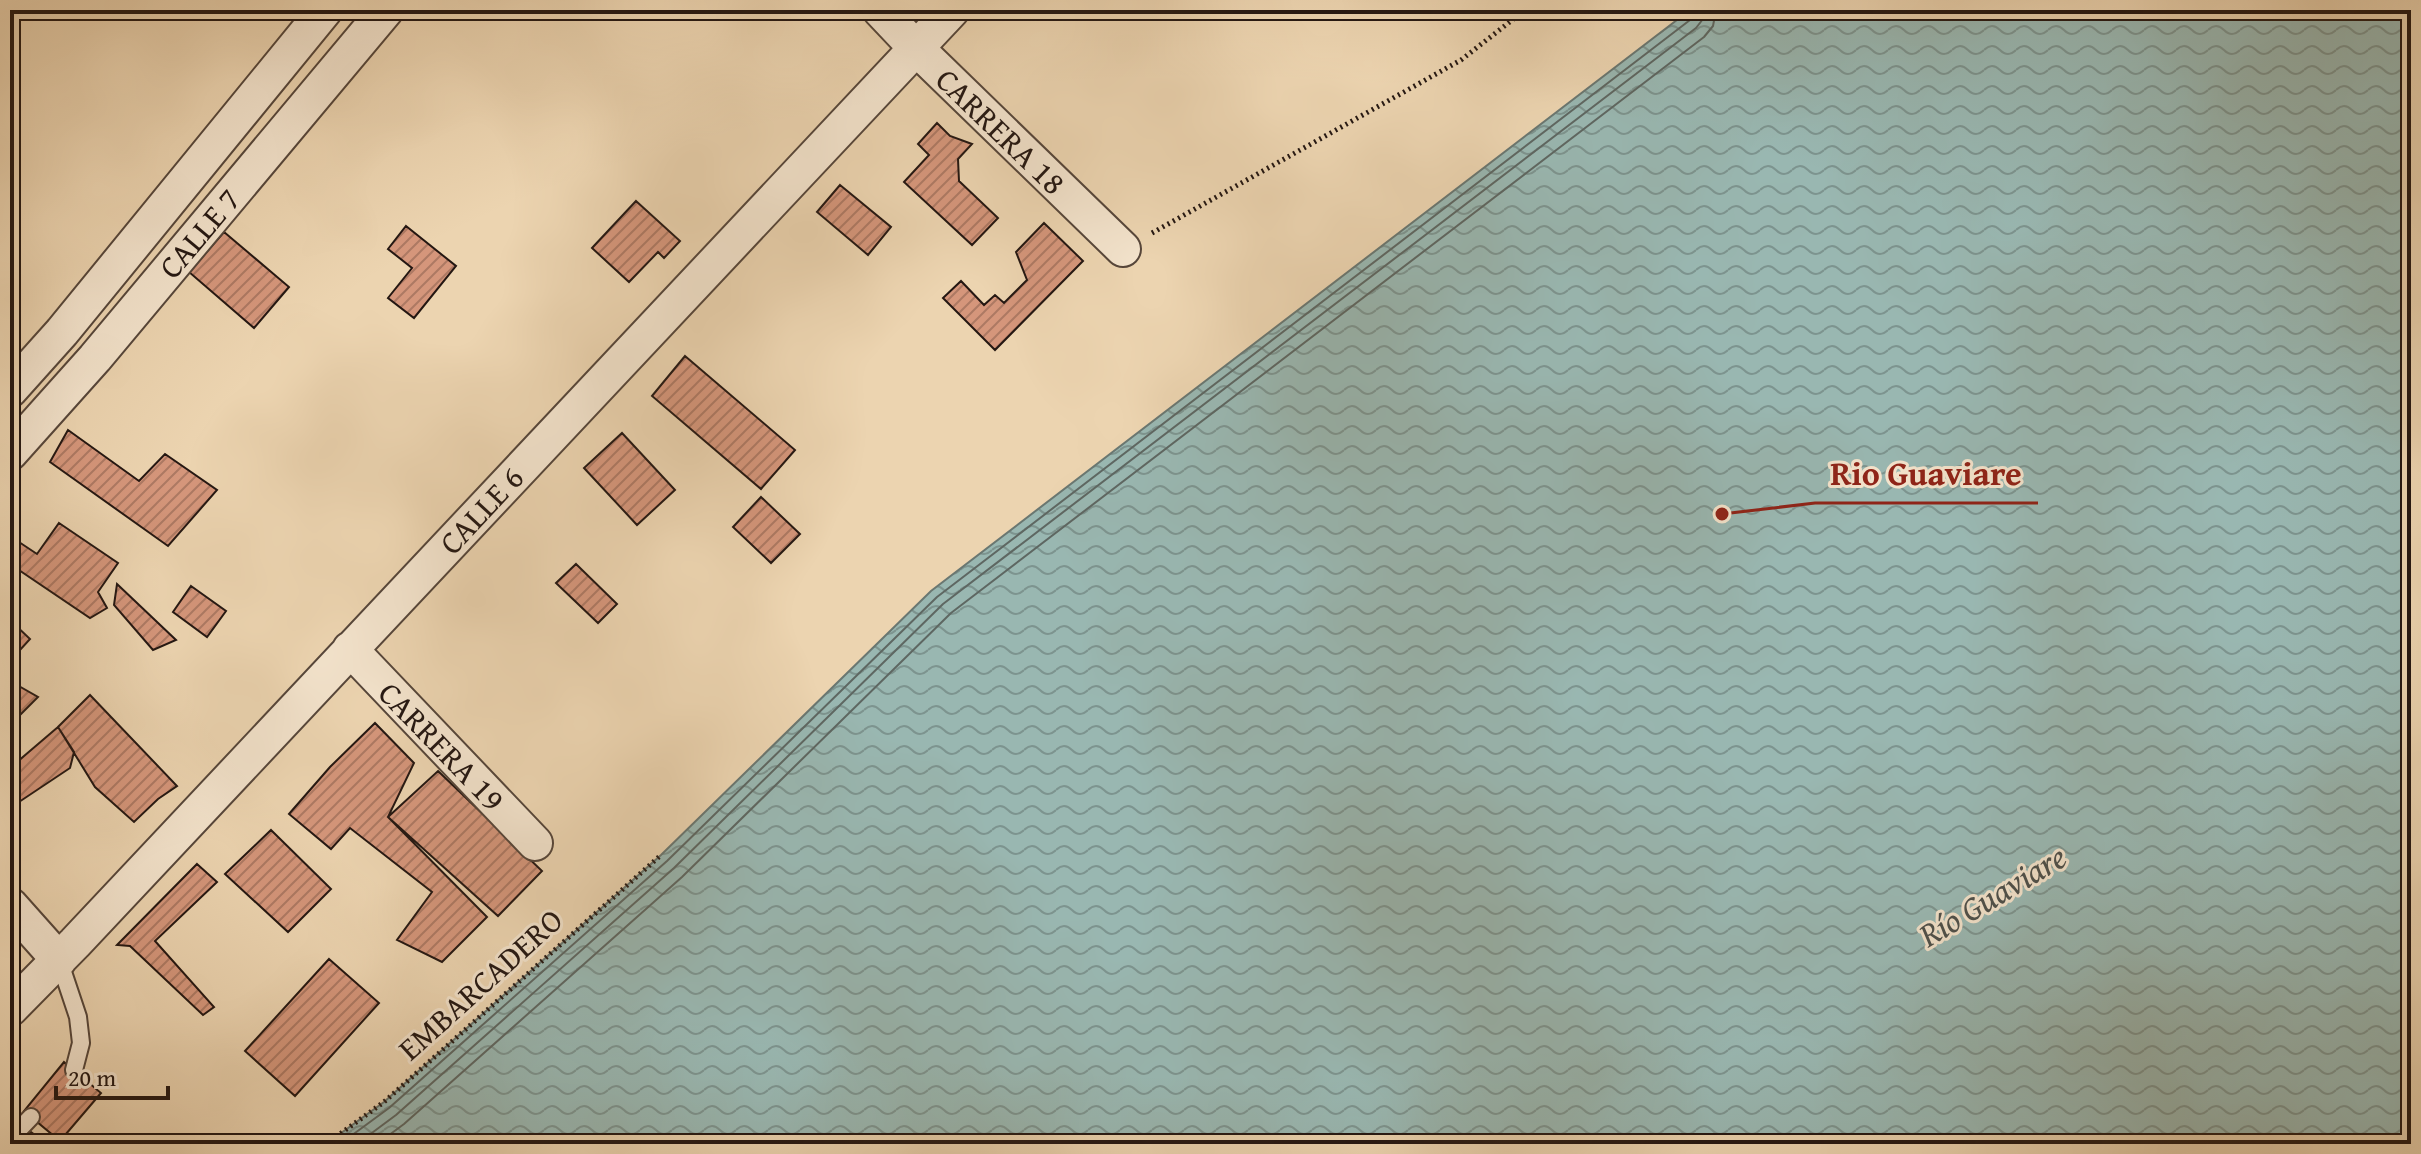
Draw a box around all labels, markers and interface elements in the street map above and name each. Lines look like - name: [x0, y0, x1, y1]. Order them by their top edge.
- street label: CARRERA 18: [925, 57, 1077, 205]
- street label: CALLE 7: [147, 177, 251, 289]
- callout: Rio Guaviare: [1815, 445, 2038, 503]
- text: Rio Guaviare: [1830, 448, 2022, 497]
- street label: CALLE 6: [428, 455, 534, 565]
- street label: CARRERA 19: [368, 670, 516, 822]
- water label: Río Guaviare: [1908, 832, 2075, 959]
- street label: EMBARCADERO: [387, 897, 573, 1071]
- scale bar: [56, 1050, 168, 1100]
- text: 20 m: [68, 1060, 116, 1095]

